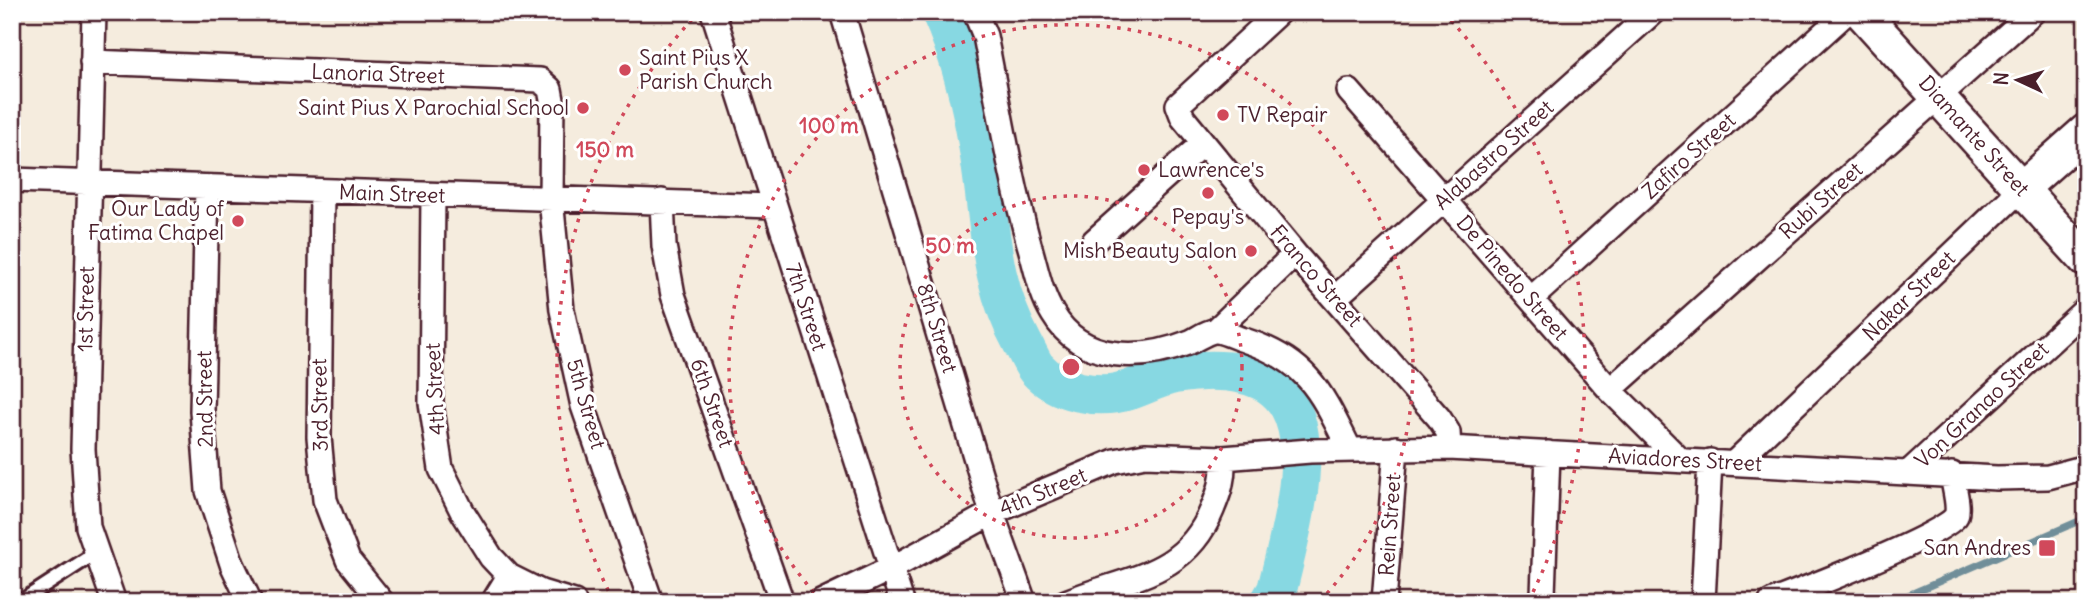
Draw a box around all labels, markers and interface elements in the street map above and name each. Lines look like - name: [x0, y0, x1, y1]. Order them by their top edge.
- place label: Saint Pius X Parish Church: [639, 44, 772, 95]
- north arrow: [1982, 46, 2052, 116]
- street label: Lanoria Street: [311, 58, 445, 89]
- marker: Saint Pius X Parish Church: [617, 62, 633, 78]
- street label: Diamante Street: [1913, 70, 2036, 202]
- text: N: [1989, 71, 2013, 86]
- place label: Saint Pius X Parochial School: [298, 94, 569, 121]
- street label: Alabastro Street: [1428, 94, 1559, 215]
- marker: Saint Pius X Parochial School: [575, 100, 591, 116]
- place label: TV Repair: [1237, 101, 1328, 128]
- marker: TV Repair: [1215, 107, 1231, 123]
- street label: Zafiro Street: [1636, 107, 1741, 205]
- text: 100 m: [799, 112, 859, 139]
- text: 150 m: [576, 136, 634, 163]
- place label: Lawrence's: [1158, 156, 1264, 183]
- street label: Rubi Street: [1773, 156, 1868, 245]
- marker: Lawrence's: [1136, 162, 1152, 178]
- street label: Main Street: [338, 178, 446, 209]
- marker: Pepay's: [1200, 185, 1216, 201]
- place label: Our Lady of Fatima Chapel: [88, 195, 225, 246]
- place label: Pepay's: [1172, 203, 1244, 230]
- street label: De Pinedo Street: [1451, 209, 1574, 346]
- marker: Our Lady of Fatima Chapel: [230, 213, 246, 229]
- street label: Franco Street: [1265, 219, 1368, 332]
- text: 50 m: [925, 232, 975, 259]
- place label: Mish Beauty Salon: [1063, 237, 1237, 264]
- marker: Mish Beauty Salon: [1243, 243, 1259, 259]
- street label: Nakar Street: [1857, 245, 1961, 347]
- street label: 7th Street: [780, 260, 833, 354]
- street label: 1st Street: [71, 266, 100, 352]
- street label: 8th Street: [911, 280, 964, 376]
- street label: Von Granao Street: [1909, 336, 2054, 474]
- street label: 4th Street: [419, 342, 450, 436]
- street label: 2nd Street: [190, 350, 219, 448]
- street label: 6th Street: [685, 355, 740, 451]
- centre of rings: [1059, 355, 1083, 379]
- street label: 5th Street: [561, 356, 612, 452]
- street label: 3rd Street: [305, 358, 334, 452]
- street label: Aviadores Street: [1607, 442, 1763, 477]
- street label: 4th Street: [995, 461, 1091, 522]
- street label: Rein Street: [1372, 473, 1407, 577]
- place label: San Andres: [1923, 534, 2031, 561]
- marker: San Andres: [2037, 538, 2057, 558]

